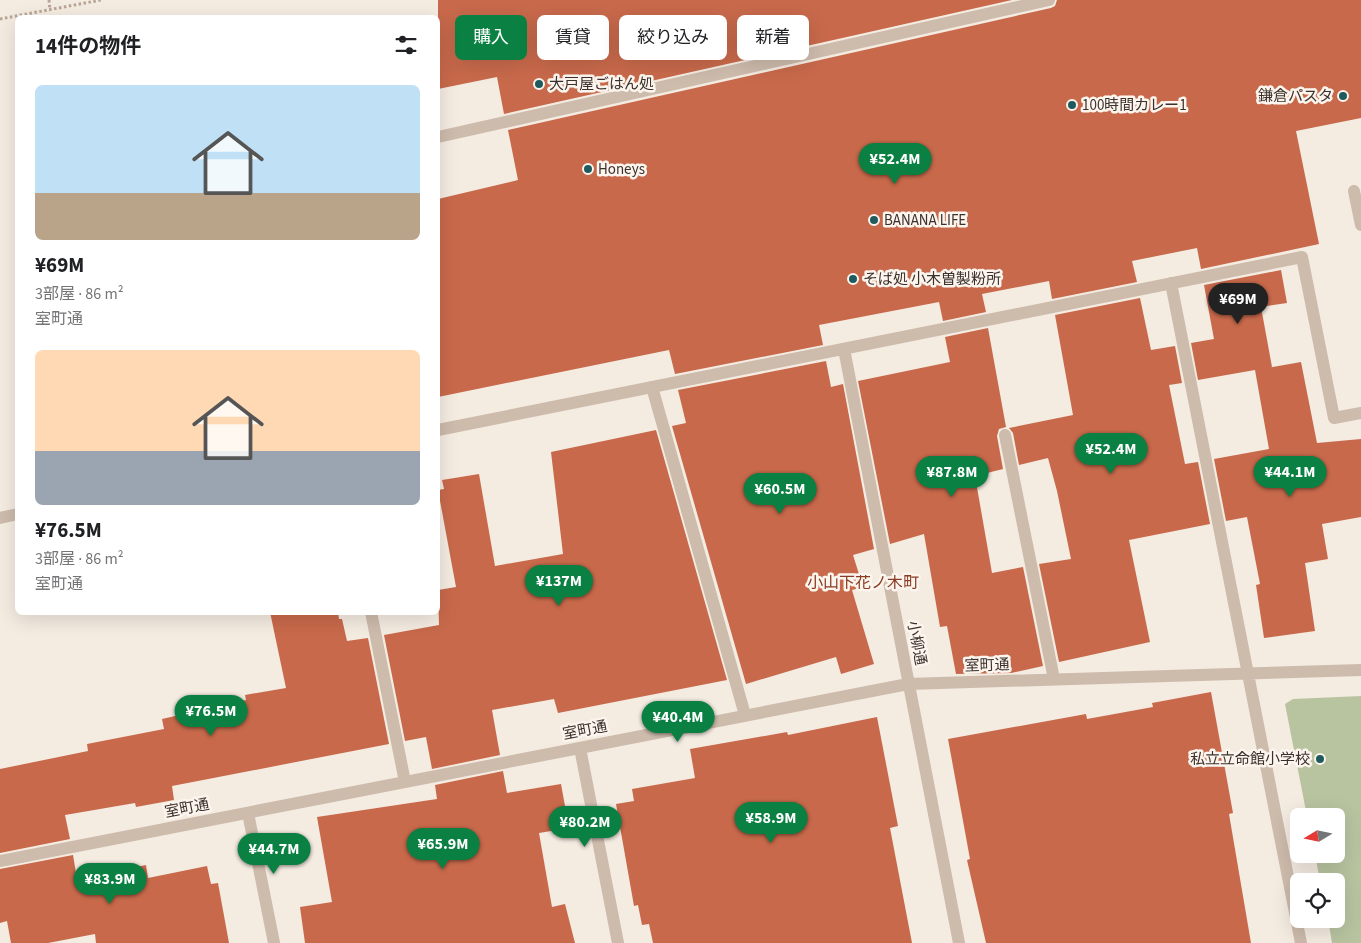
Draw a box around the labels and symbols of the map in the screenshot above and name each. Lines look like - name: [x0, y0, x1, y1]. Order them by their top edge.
- place label: 大戸屋ごはん処: [549, 74, 654, 95]
- marker: 大戸屋ごはん処: [533, 78, 545, 90]
- place label: 鎌倉パスタ: [1258, 86, 1333, 107]
- marker: 鎌倉パスタ: [1337, 90, 1349, 102]
- place label: 100時間カレー1: [1082, 95, 1187, 116]
- marker: 100時間カレー1: [1066, 99, 1078, 111]
- pin: ¥52.4M: [854, 142, 936, 185]
- place label: Honeys: [598, 159, 645, 180]
- marker: Honeys: [582, 163, 594, 175]
- place label: BANANA LIFE: [884, 210, 966, 231]
- marker: BANANA LIFE: [868, 214, 880, 226]
- place label: そば処 小木曽製粉所: [863, 269, 1001, 290]
- marker: そば処 小木曽製粉所: [847, 273, 859, 285]
- pin: ¥69M: [1208, 282, 1268, 325]
- pin: ¥52.4M: [1070, 432, 1152, 475]
- pin: ¥87.8M: [911, 456, 993, 498]
- pin: ¥44.1M: [1249, 456, 1331, 498]
- pin: ¥60.5M: [739, 472, 821, 515]
- pin: ¥137M: [524, 564, 594, 607]
- district label: 小山下花ノ木町: [807, 572, 919, 594]
- street label: 小柳通: [902, 619, 931, 667]
- street label: 室町通: [964, 654, 1010, 677]
- pin: ¥76.5M: [170, 694, 252, 737]
- pin: ¥40.4M: [637, 700, 719, 743]
- street label: 室町通: [561, 716, 609, 745]
- place label: 私立立命館小学校: [1190, 749, 1310, 770]
- marker: 私立立命館小学校: [1314, 753, 1326, 765]
- street label: 室町通: [163, 794, 211, 823]
- pin: ¥58.9M: [730, 802, 812, 844]
- pin: ¥80.2M: [544, 806, 626, 848]
- north arrow: [1290, 808, 1345, 862]
- pin: ¥65.9M: [402, 828, 484, 870]
- pin: ¥44.7M: [233, 832, 315, 875]
- pin: ¥83.9M: [69, 862, 151, 905]

